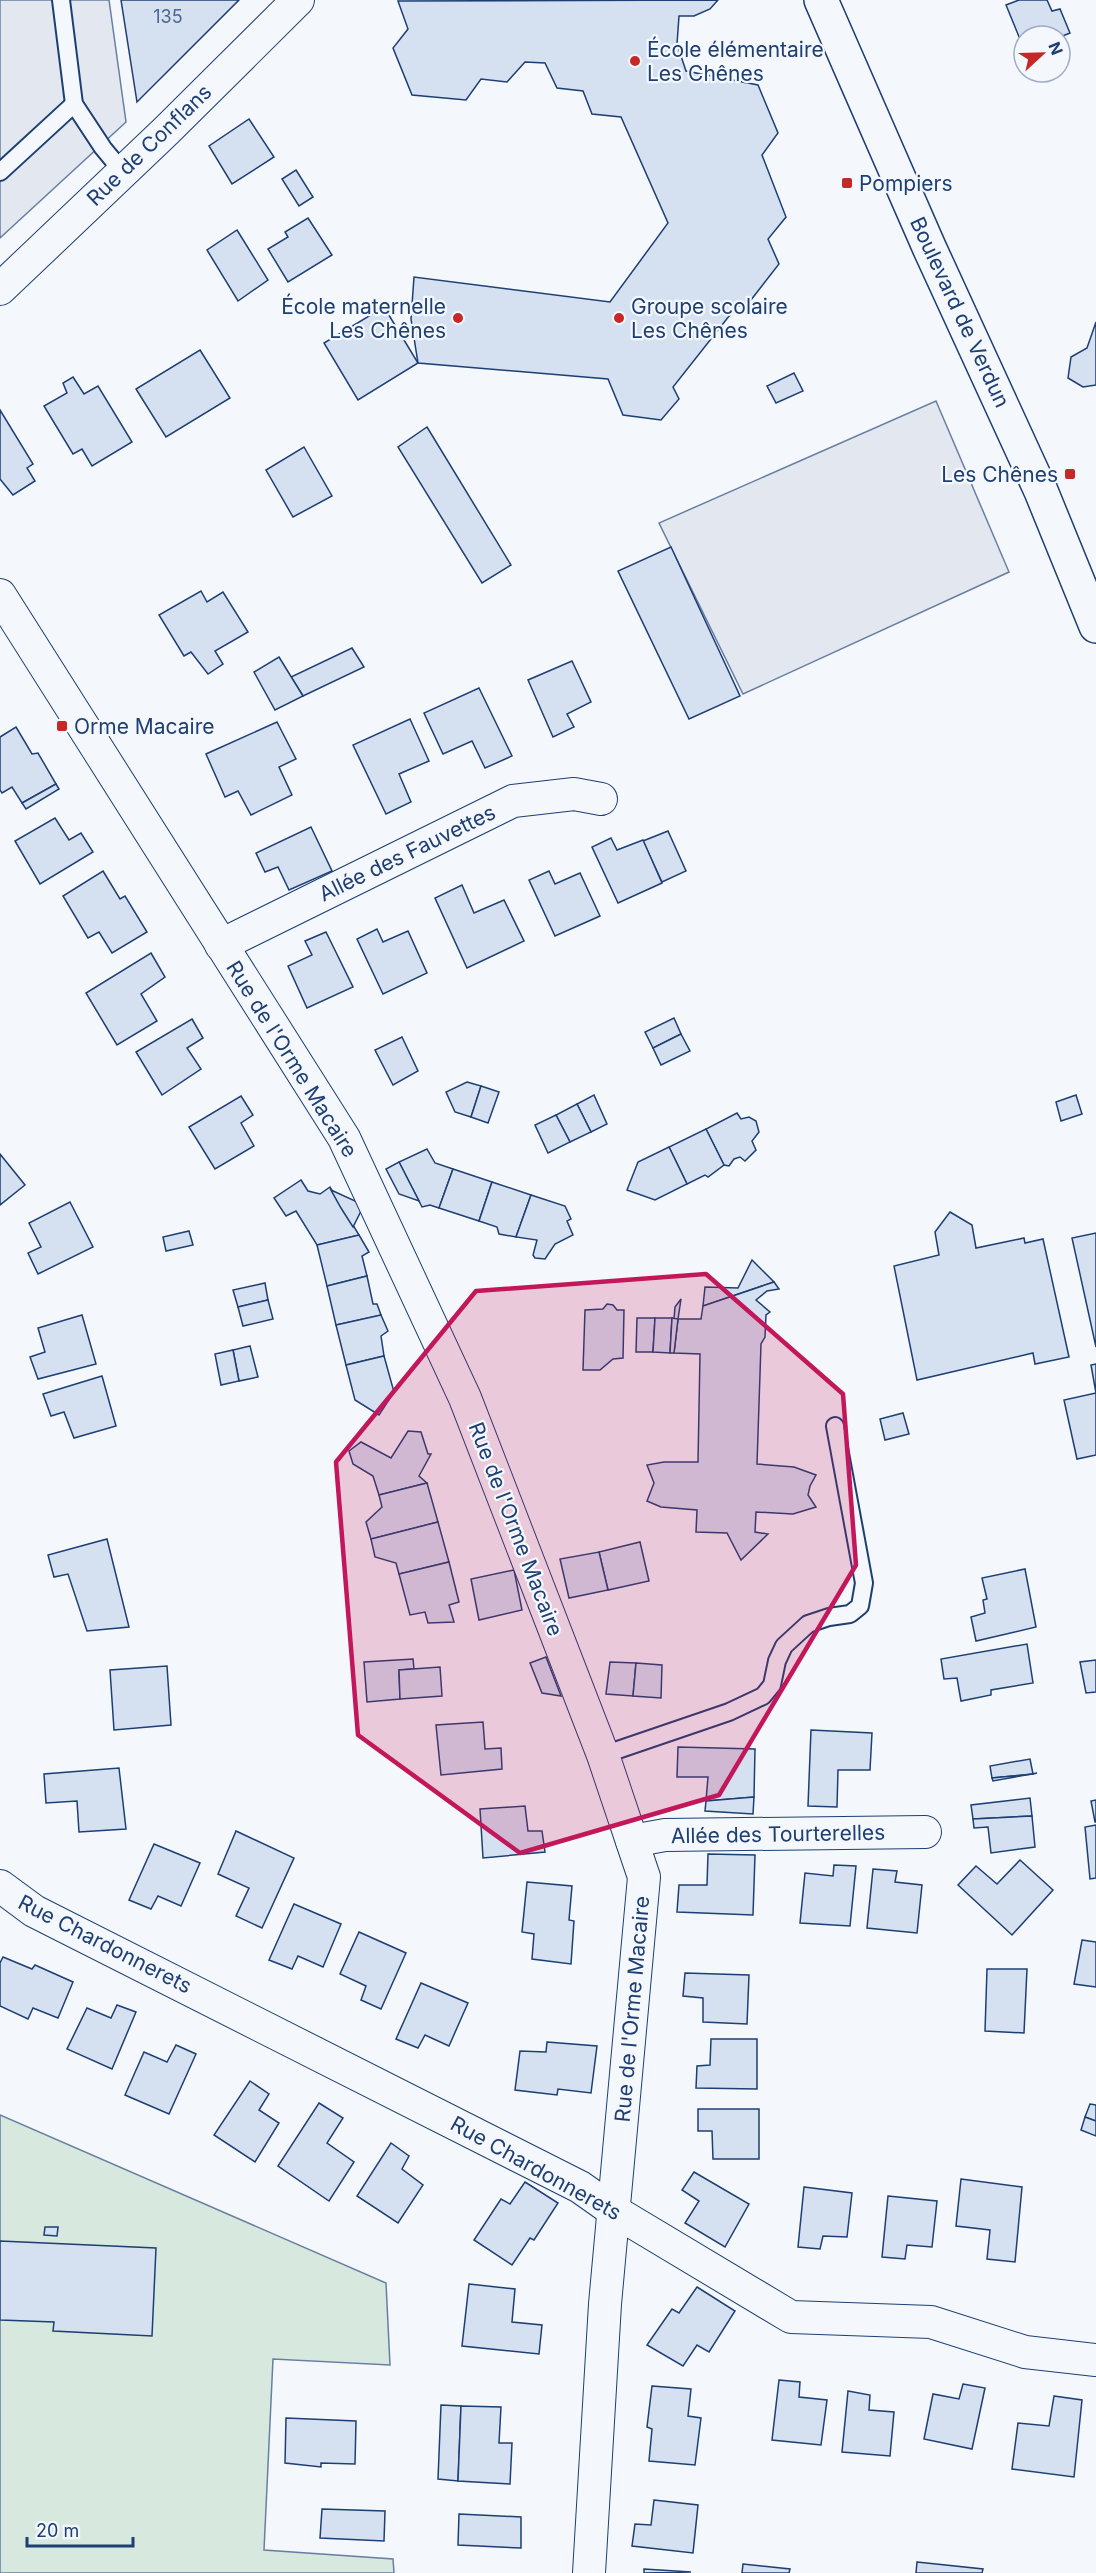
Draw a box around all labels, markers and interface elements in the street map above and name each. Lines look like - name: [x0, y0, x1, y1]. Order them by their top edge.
- house number: 135: [153, 6, 183, 27]
- north arrow: [1012, 24, 1072, 84]
- place label: École élémentaire Les Chênes: [647, 36, 824, 86]
- text: N: [1044, 39, 1067, 58]
- marker: École élémentaire Les Chênes: [628, 54, 642, 68]
- street label: Rue de Conflans: [81, 79, 217, 211]
- place label: Pompiers: [859, 171, 952, 196]
- marker: Pompiers: [840, 176, 854, 190]
- street label: Boulevard de Verdun: [905, 213, 1015, 411]
- place label: École maternelle Les Chênes: [281, 293, 446, 343]
- place label: Groupe scolaire Les Chênes: [631, 294, 788, 343]
- marker: École maternelle Les Chênes: [451, 311, 465, 325]
- marker: Groupe scolaire Les Chênes: [612, 311, 626, 325]
- place label: Les Chênes: [941, 462, 1058, 487]
- marker: Les Chênes: [1063, 467, 1077, 481]
- place label: Orme Macaire: [74, 714, 214, 739]
- marker: Orme Macaire: [55, 719, 69, 733]
- street label: Allée des Fauvettes: [315, 799, 499, 907]
- street label: Rue de l'Orme Macaire: [221, 956, 363, 1162]
- street label: Rue de l'Orme Macaire: [464, 1419, 568, 1639]
- street label: Allée des Tourterelles: [671, 1820, 885, 1848]
- street label: Rue Chardonnerets: [14, 1889, 196, 1999]
- street label: Rue de l'Orme Macaire: [610, 1895, 654, 2123]
- street label: Rue Chardonnerets: [446, 2111, 626, 2225]
- scale bar: [27, 2510, 134, 2548]
- text: 20 m: [36, 2520, 79, 2541]

